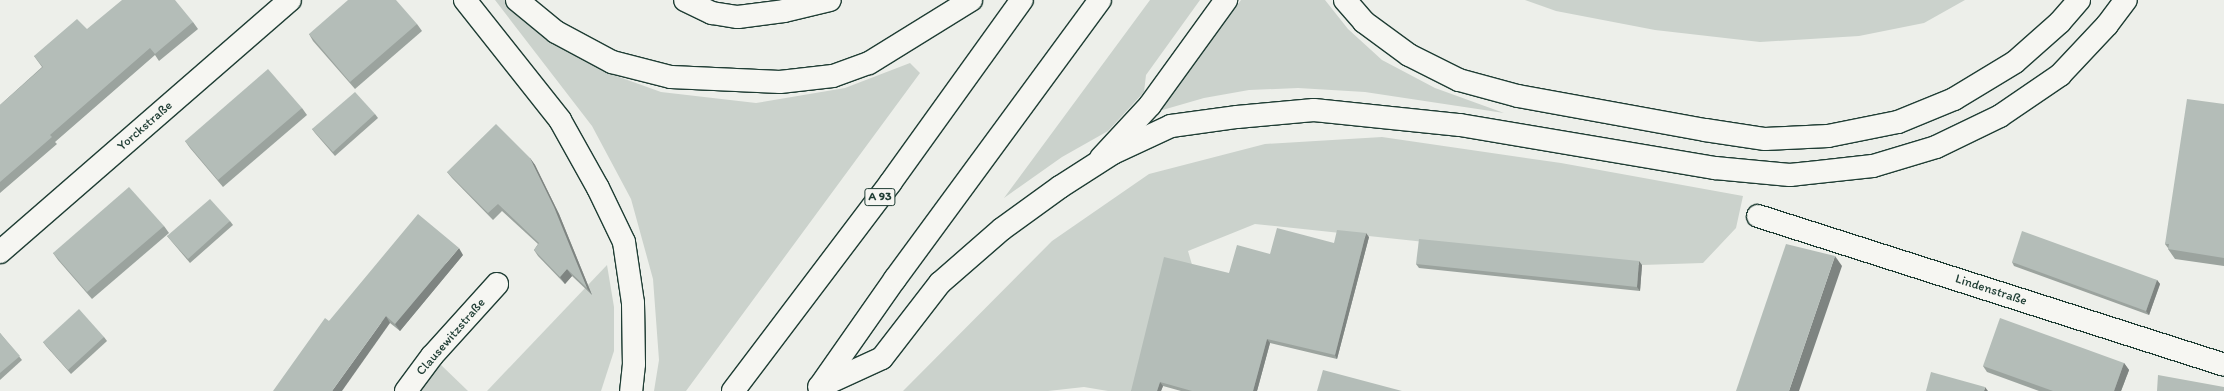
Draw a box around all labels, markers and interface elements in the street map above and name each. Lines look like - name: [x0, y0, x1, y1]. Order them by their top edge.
- street label: Yorckstraße: [114, 98, 176, 154]
- road number: A 93: [864, 187, 896, 207]
- street label: Lindenstraße: [1953, 271, 2029, 309]
- street label: Clausewitzstraße: [413, 295, 489, 379]

